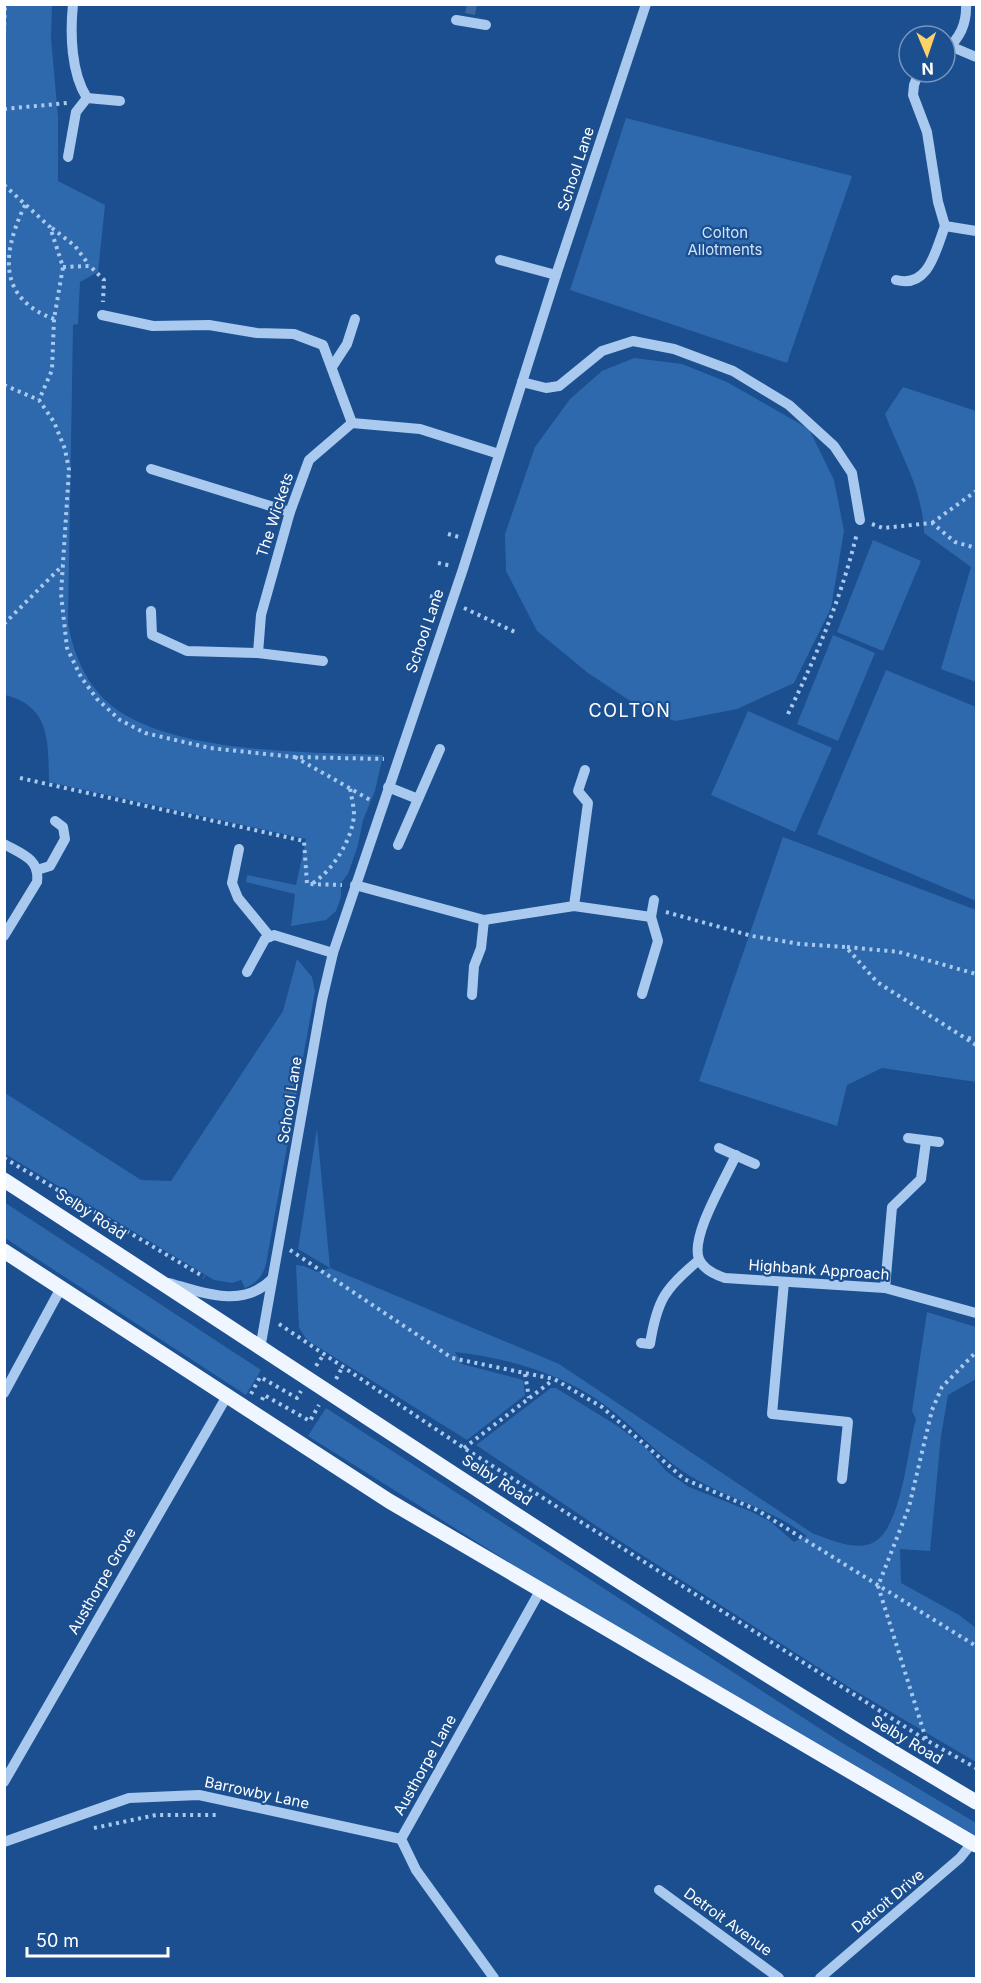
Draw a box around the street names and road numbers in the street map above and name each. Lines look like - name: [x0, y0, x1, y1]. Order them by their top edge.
- street label: School Lane: [553, 124, 598, 213]
- street label: The Wickets: [252, 470, 297, 560]
- street label: School Lane: [401, 586, 448, 675]
- street label: School Lane: [273, 1055, 306, 1145]
- street label: Selby Road: [53, 1184, 130, 1243]
- street label: Highbank Approach: [748, 1255, 890, 1284]
- street label: Selby Road: [459, 1450, 536, 1509]
- street label: Austhorpe Grove: [63, 1524, 140, 1638]
- street label: Austhorpe Lane: [389, 1711, 460, 1819]
- street label: Selby Road: [868, 1711, 946, 1768]
- street label: Barrowby Lane: [203, 1772, 311, 1813]
- street label: Detroit Drive: [848, 1865, 928, 1936]
- street label: Detroit Avenue: [681, 1883, 776, 1960]

